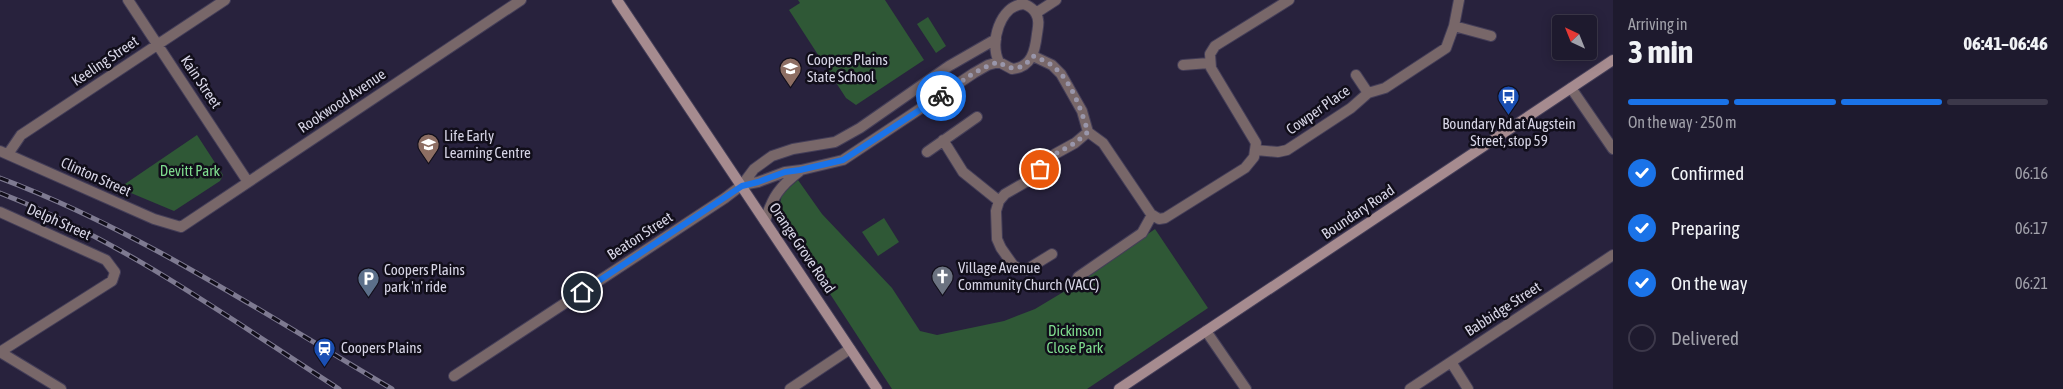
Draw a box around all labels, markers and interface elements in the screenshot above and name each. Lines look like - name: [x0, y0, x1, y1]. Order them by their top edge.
- north arrow: [1552, 15, 1598, 60]
- map controls: [1552, 15, 1597, 60]
- text: Arriving in: [1628, 15, 1688, 33]
- street label: Keeling Street: [68, 32, 141, 89]
- text: 06:41–06:46: [1963, 32, 2048, 54]
- text: 3 min: [1628, 33, 1693, 70]
- place label: Coopers Plains State School: [807, 51, 888, 85]
- street label: Kain Street: [178, 52, 225, 111]
- school or university icon: Coopers Plains State School: [779, 57, 803, 88]
- street label: Rookwood Avenue: [295, 65, 389, 136]
- courier: [916, 71, 966, 121]
- street label: Cowper Place: [1283, 81, 1353, 138]
- icon: bike: [927, 82, 955, 110]
- bus stop icon: Boundary Rd at Augstein Street, stop 59: [1497, 84, 1521, 115]
- text: On the way · 250 m: [1628, 113, 1737, 131]
- place label: Boundary Rd at Augstein Street, stop 59: [1442, 115, 1576, 149]
- place label: Life Early Learning Centre: [444, 127, 531, 161]
- school or university icon: Life Early Learning Centre: [416, 133, 440, 164]
- pin: [1019, 148, 1061, 190]
- street label: Clinton Street: [59, 154, 134, 200]
- icon: bag: [1026, 155, 1054, 183]
- icon: check: [1628, 159, 1656, 187]
- park label: Devitt Park: [160, 162, 221, 179]
- text: Confirmed: [1671, 162, 1744, 184]
- text: 06:16: [2015, 164, 2048, 182]
- street label: Boundary Road: [1318, 181, 1397, 242]
- street label: Orange Grove Road: [766, 199, 839, 296]
- street label: Delph Street: [24, 200, 94, 243]
- street label: Beaton Street: [604, 208, 676, 263]
- icon: check: [1628, 214, 1656, 242]
- text: Preparing: [1671, 217, 1740, 239]
- text: 06:17: [2015, 219, 2048, 237]
- place label: Village Avenue Community Church (VACC): [958, 259, 1099, 293]
- place label: Coopers Plains park 'n' ride: [384, 261, 465, 295]
- church icon: Village Avenue Community Church (VACC): [930, 265, 954, 296]
- parking icon: Coopers Plains park 'n' ride: [356, 267, 380, 298]
- icon: check: [1628, 269, 1656, 297]
- pin: [561, 271, 603, 313]
- text: On the way: [1671, 272, 1748, 294]
- text: 06:21: [2015, 274, 2048, 292]
- icon: home: [568, 278, 596, 306]
- street label: Babbidge Street: [1462, 278, 1544, 339]
- park label: Dickinson Close Park: [1047, 322, 1104, 356]
- text: Delivered: [1671, 327, 1739, 349]
- station icon: Coopers Plains: [313, 336, 337, 367]
- place label: Coopers Plains: [341, 339, 422, 356]

